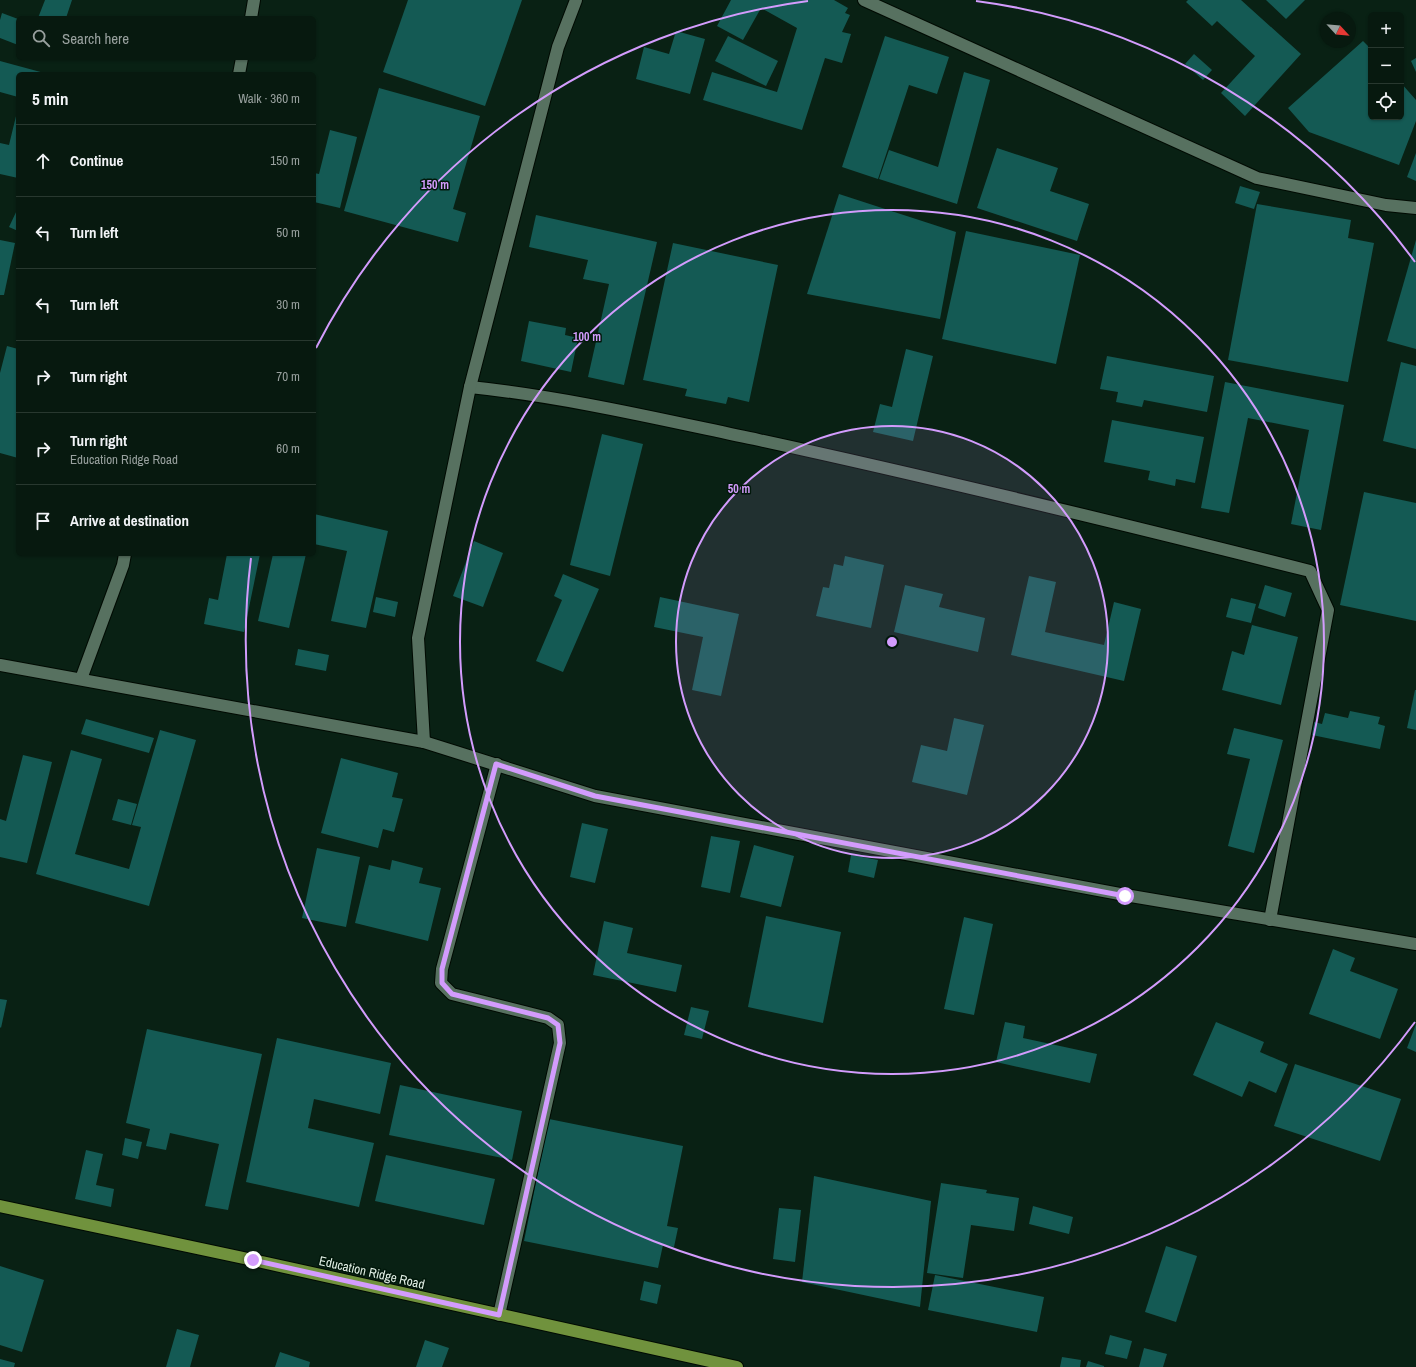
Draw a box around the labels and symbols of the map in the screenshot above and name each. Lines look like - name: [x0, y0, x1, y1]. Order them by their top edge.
- north arrow: [1320, 12, 1356, 48]
- text: 150 m: [421, 177, 449, 193]
- text: 100 m: [573, 329, 601, 345]
- text: 50 m: [728, 481, 750, 497]
- centre of rings: [885, 635, 899, 649]
- route start: [1116, 887, 1134, 905]
- route end: [244, 1251, 262, 1269]
- street label: Education Ridge Road: [317, 1252, 426, 1293]

